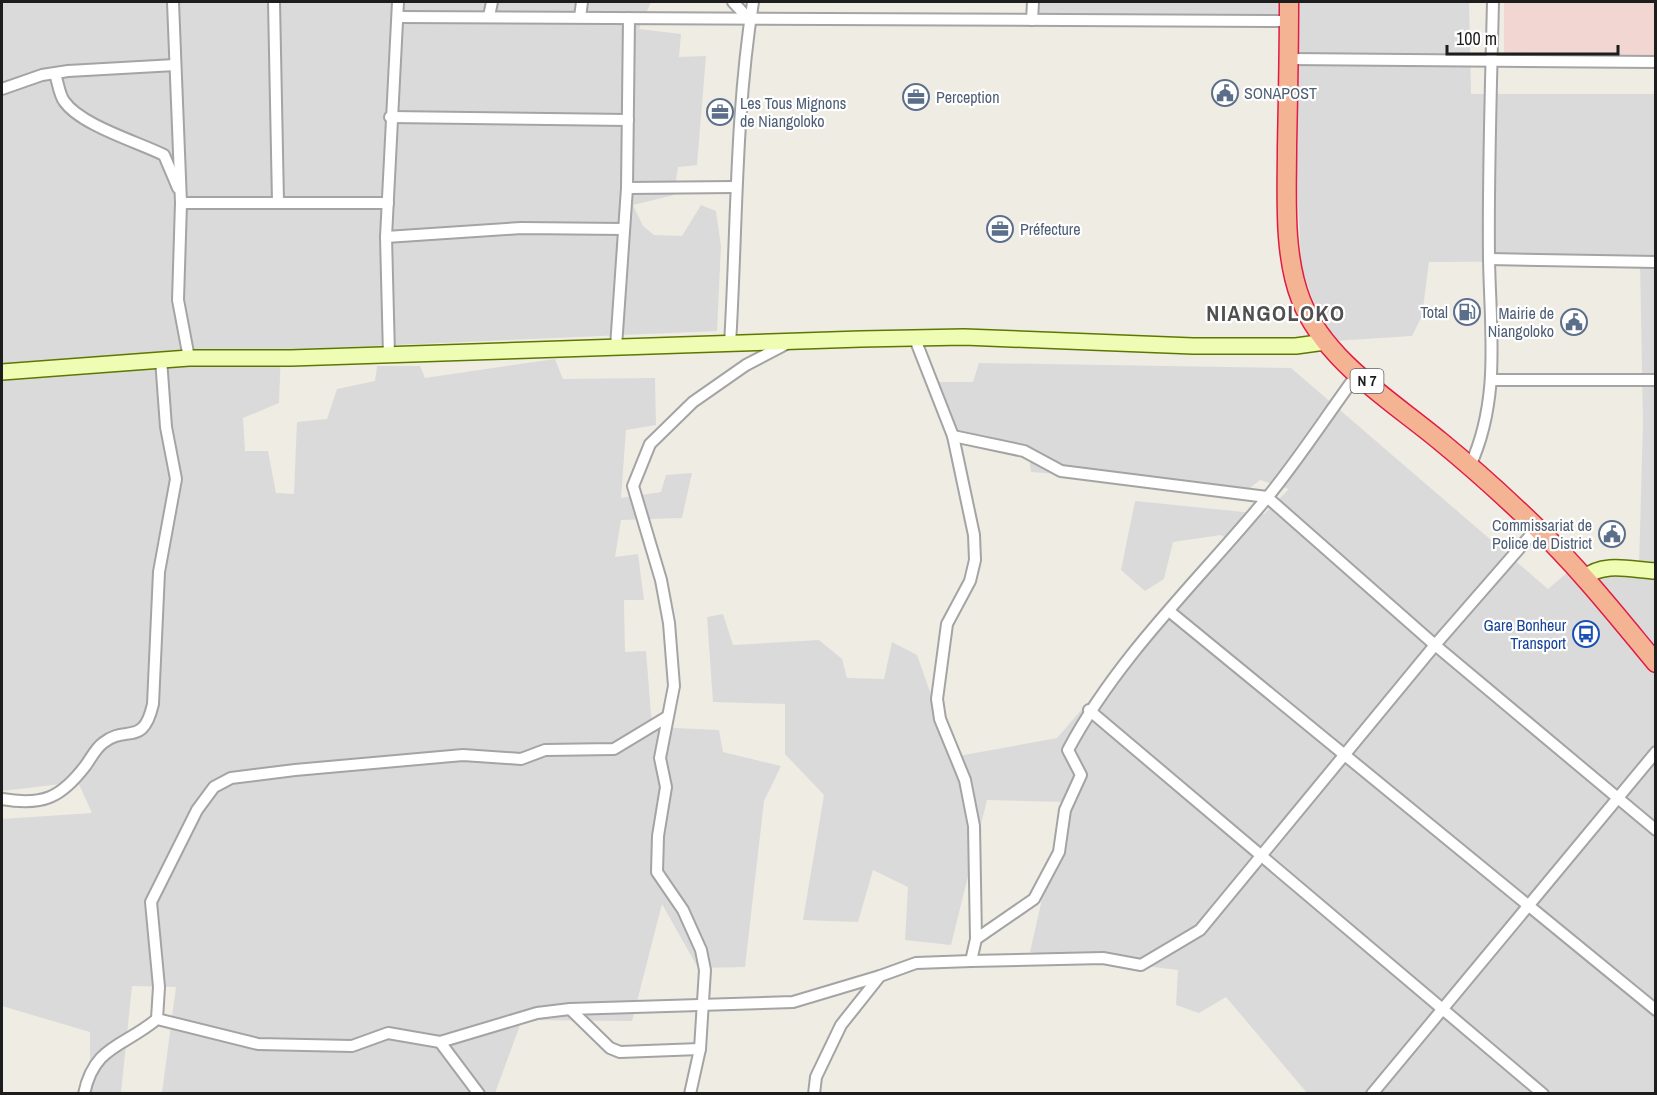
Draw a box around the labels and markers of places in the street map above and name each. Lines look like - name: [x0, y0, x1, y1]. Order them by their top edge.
- public building icon: SONAPOST: [1210, 78, 1240, 108]
- office icon: Perception: [901, 82, 931, 112]
- place label: SONAPOST: [1244, 82, 1317, 104]
- place label: Perception: [936, 86, 999, 108]
- place label: Les Tous Mignons de Niangoloko: [740, 92, 846, 132]
- office icon: Les Tous Mignons de Niangoloko: [705, 97, 735, 127]
- office icon: Préfecture: [985, 214, 1015, 244]
- place label: Préfecture: [1020, 218, 1081, 240]
- fuel station icon: Total: [1452, 297, 1482, 327]
- place label: Total: [1420, 301, 1448, 323]
- place label: Mairie de Niangoloko: [1488, 302, 1554, 342]
- public building icon: Mairie de Niangoloko: [1559, 307, 1589, 337]
- place label: Commissariat de Police de District: [1492, 514, 1592, 554]
- public building icon: Commissariat de Police de District: [1597, 519, 1627, 549]
- place label: Gare Bonheur Transport: [1484, 614, 1567, 654]
- bus stop icon: Gare Bonheur Transport: [1571, 619, 1601, 649]

